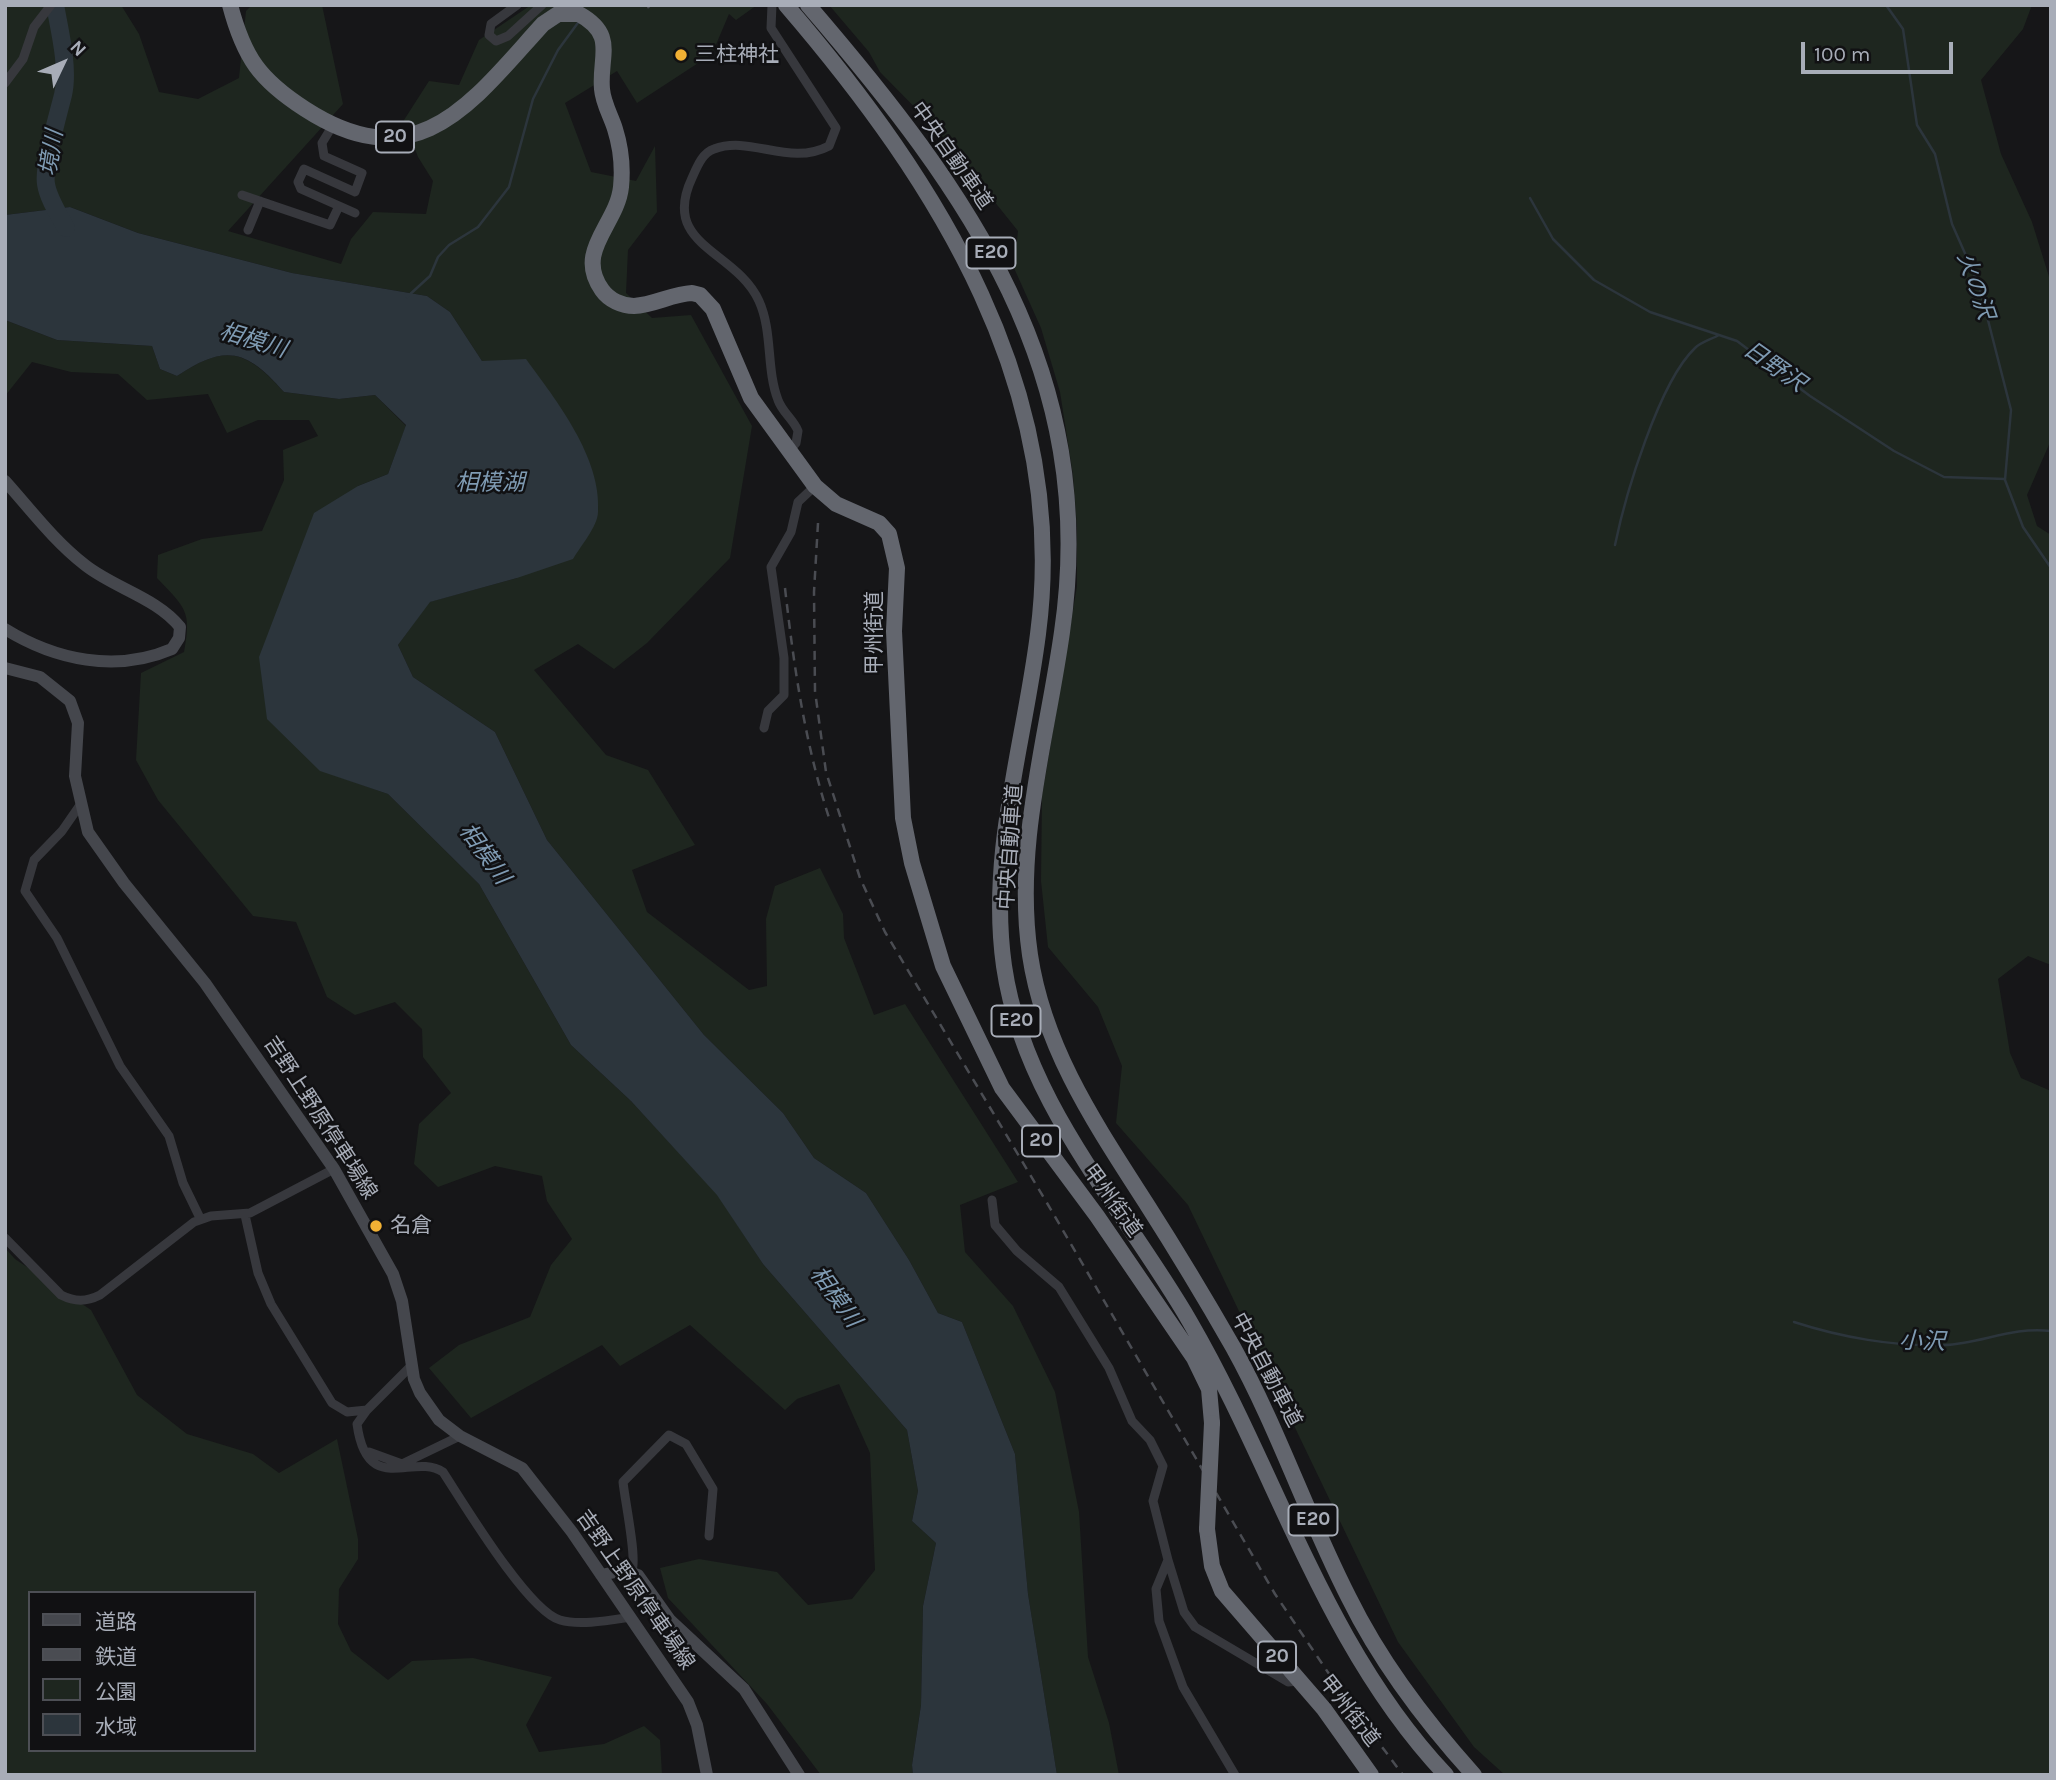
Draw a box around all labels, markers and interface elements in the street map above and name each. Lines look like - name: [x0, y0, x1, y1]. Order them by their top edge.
- north arrow: [28, 28, 98, 98]
- scale bar: [1804, 28, 1956, 72]
- text: N: [65, 36, 91, 61]
- place label: 三柱神社: [695, 42, 779, 68]
- text: 100 m: [1814, 42, 1871, 66]
- marker: 三柱神社: [673, 47, 689, 63]
- street label: 中央自動車道: [905, 97, 997, 215]
- road number: 20: [376, 122, 414, 153]
- water label: 境川: [35, 128, 69, 178]
- road number: E20: [967, 238, 1016, 268]
- water label: 火の沢: [1951, 249, 1999, 323]
- water label: 相模川: [216, 318, 290, 364]
- water label: 日野沢: [1738, 336, 1810, 398]
- water label: 相模湖: [456, 469, 524, 497]
- street label: 甲州街道: [862, 591, 888, 675]
- street label: 中央自動車道: [994, 783, 1028, 911]
- water label: 相模川: [453, 818, 515, 890]
- road number: E20: [992, 1006, 1040, 1036]
- street label: 吉野上野原停車場線: [258, 1032, 382, 1204]
- road number: 20: [1022, 1126, 1060, 1156]
- street label: 甲州街道: [1077, 1160, 1147, 1242]
- place label: 名倉: [390, 1213, 432, 1239]
- marker: 名倉: [368, 1218, 384, 1234]
- water label: 相模川: [804, 1261, 866, 1333]
- street label: 中央自動車道: [1225, 1308, 1307, 1432]
- water label: 小沢: [1899, 1327, 1945, 1357]
- road number: E20: [1288, 1504, 1338, 1536]
- street label: 吉野上野原停車場線: [570, 1505, 700, 1675]
- legend: [28, 1591, 256, 1752]
- text: 道路: [95, 1610, 137, 1634]
- road number: 20: [1258, 1642, 1296, 1672]
- text: 鉄道: [95, 1645, 137, 1669]
- street label: 甲州街道: [1313, 1670, 1385, 1752]
- text: 公園: [95, 1680, 137, 1704]
- text: 水域: [95, 1715, 137, 1739]

